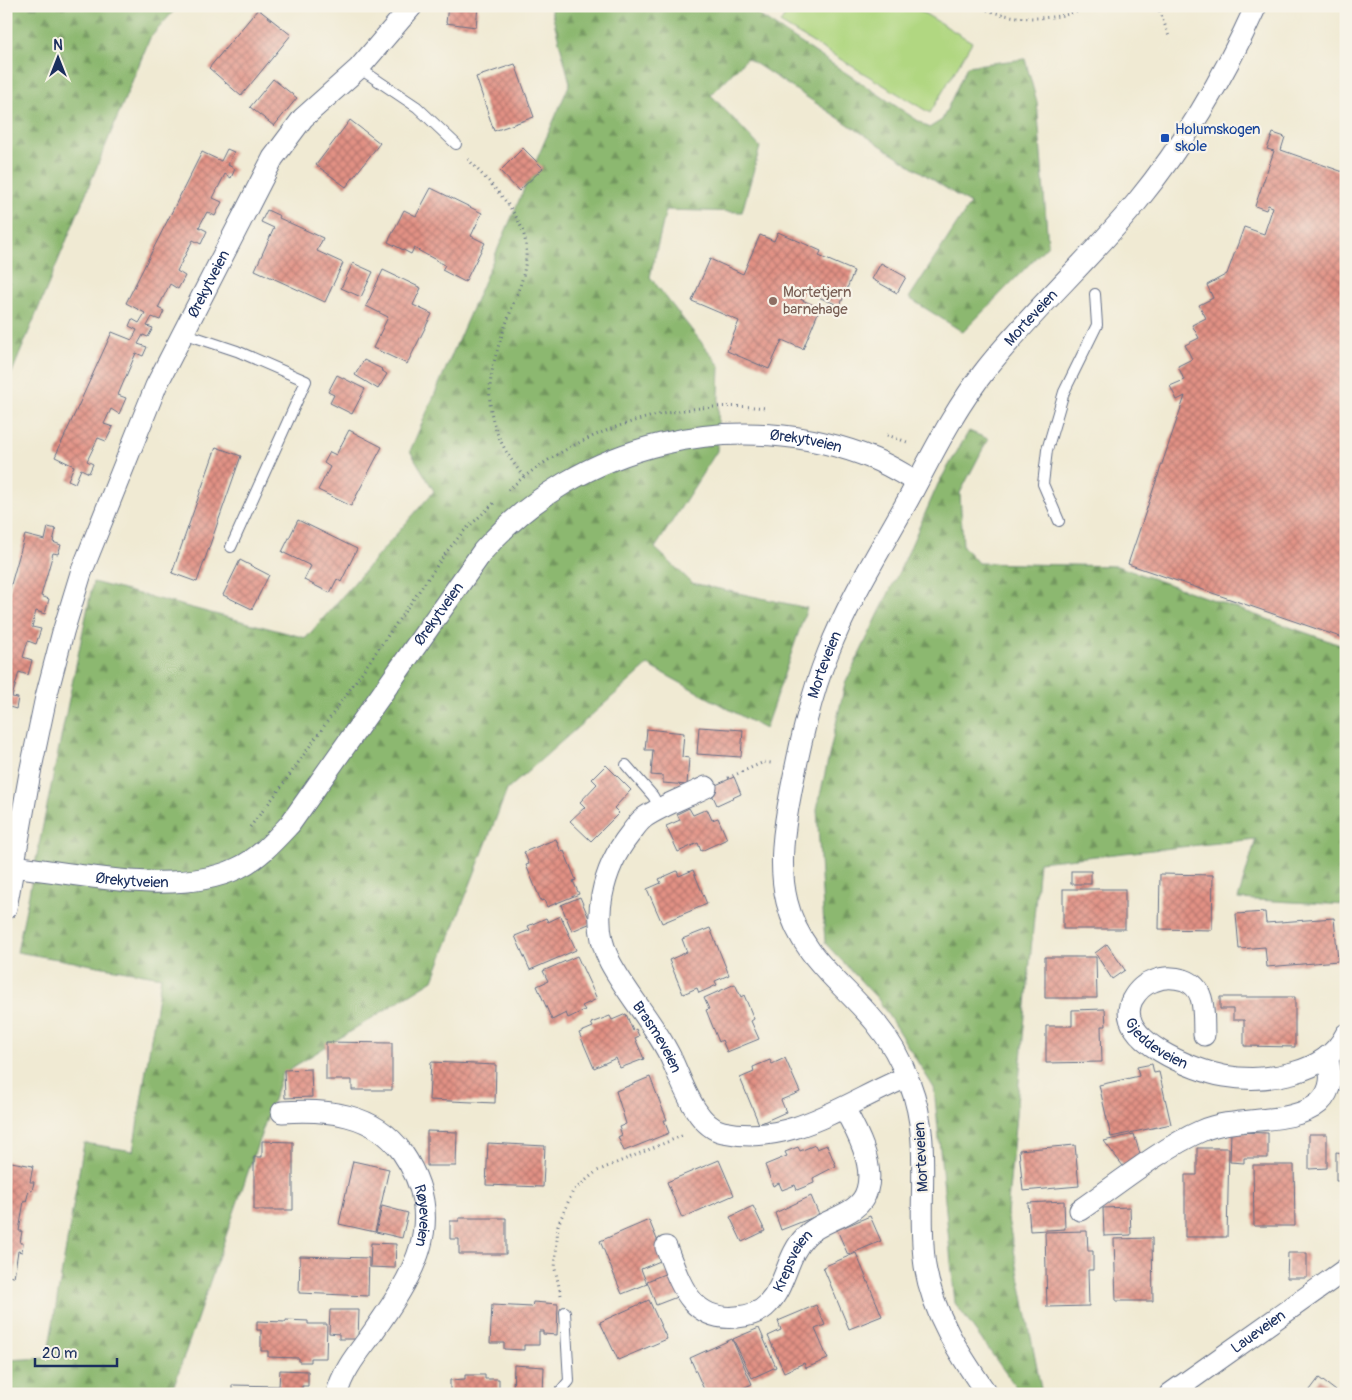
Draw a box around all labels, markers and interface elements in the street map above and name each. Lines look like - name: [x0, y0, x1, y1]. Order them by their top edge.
- north arrow: [32, 32, 82, 82]
- text: N: [53, 37, 63, 54]
- place label: Holumskogen skole: [1175, 120, 1260, 156]
- marker: Holumskogen skole: [1159, 132, 1171, 144]
- street label: Ørekytveien: [184, 247, 234, 321]
- place label: Mortetjern barnehage: [783, 283, 851, 319]
- street label: Morteveien: [1000, 286, 1062, 350]
- marker: Mortetjern barnehage: [767, 295, 779, 307]
- street label: Ørekytveien: [769, 426, 844, 457]
- street label: Ørekytveien: [410, 579, 468, 649]
- street label: Morteveien: [804, 628, 846, 701]
- street label: Ørekytveien: [94, 869, 169, 892]
- street label: Brasmeveien: [628, 998, 685, 1076]
- street label: Gjeddeveien: [1120, 1015, 1191, 1074]
- street label: Morteveien: [910, 1121, 933, 1192]
- street label: Røyeveien: [410, 1182, 434, 1249]
- street label: Krepsveien: [769, 1226, 817, 1295]
- street label: Laueveien: [1227, 1306, 1289, 1358]
- scale bar: [35, 1335, 118, 1367]
- text: 20 m: [42, 1344, 77, 1363]

